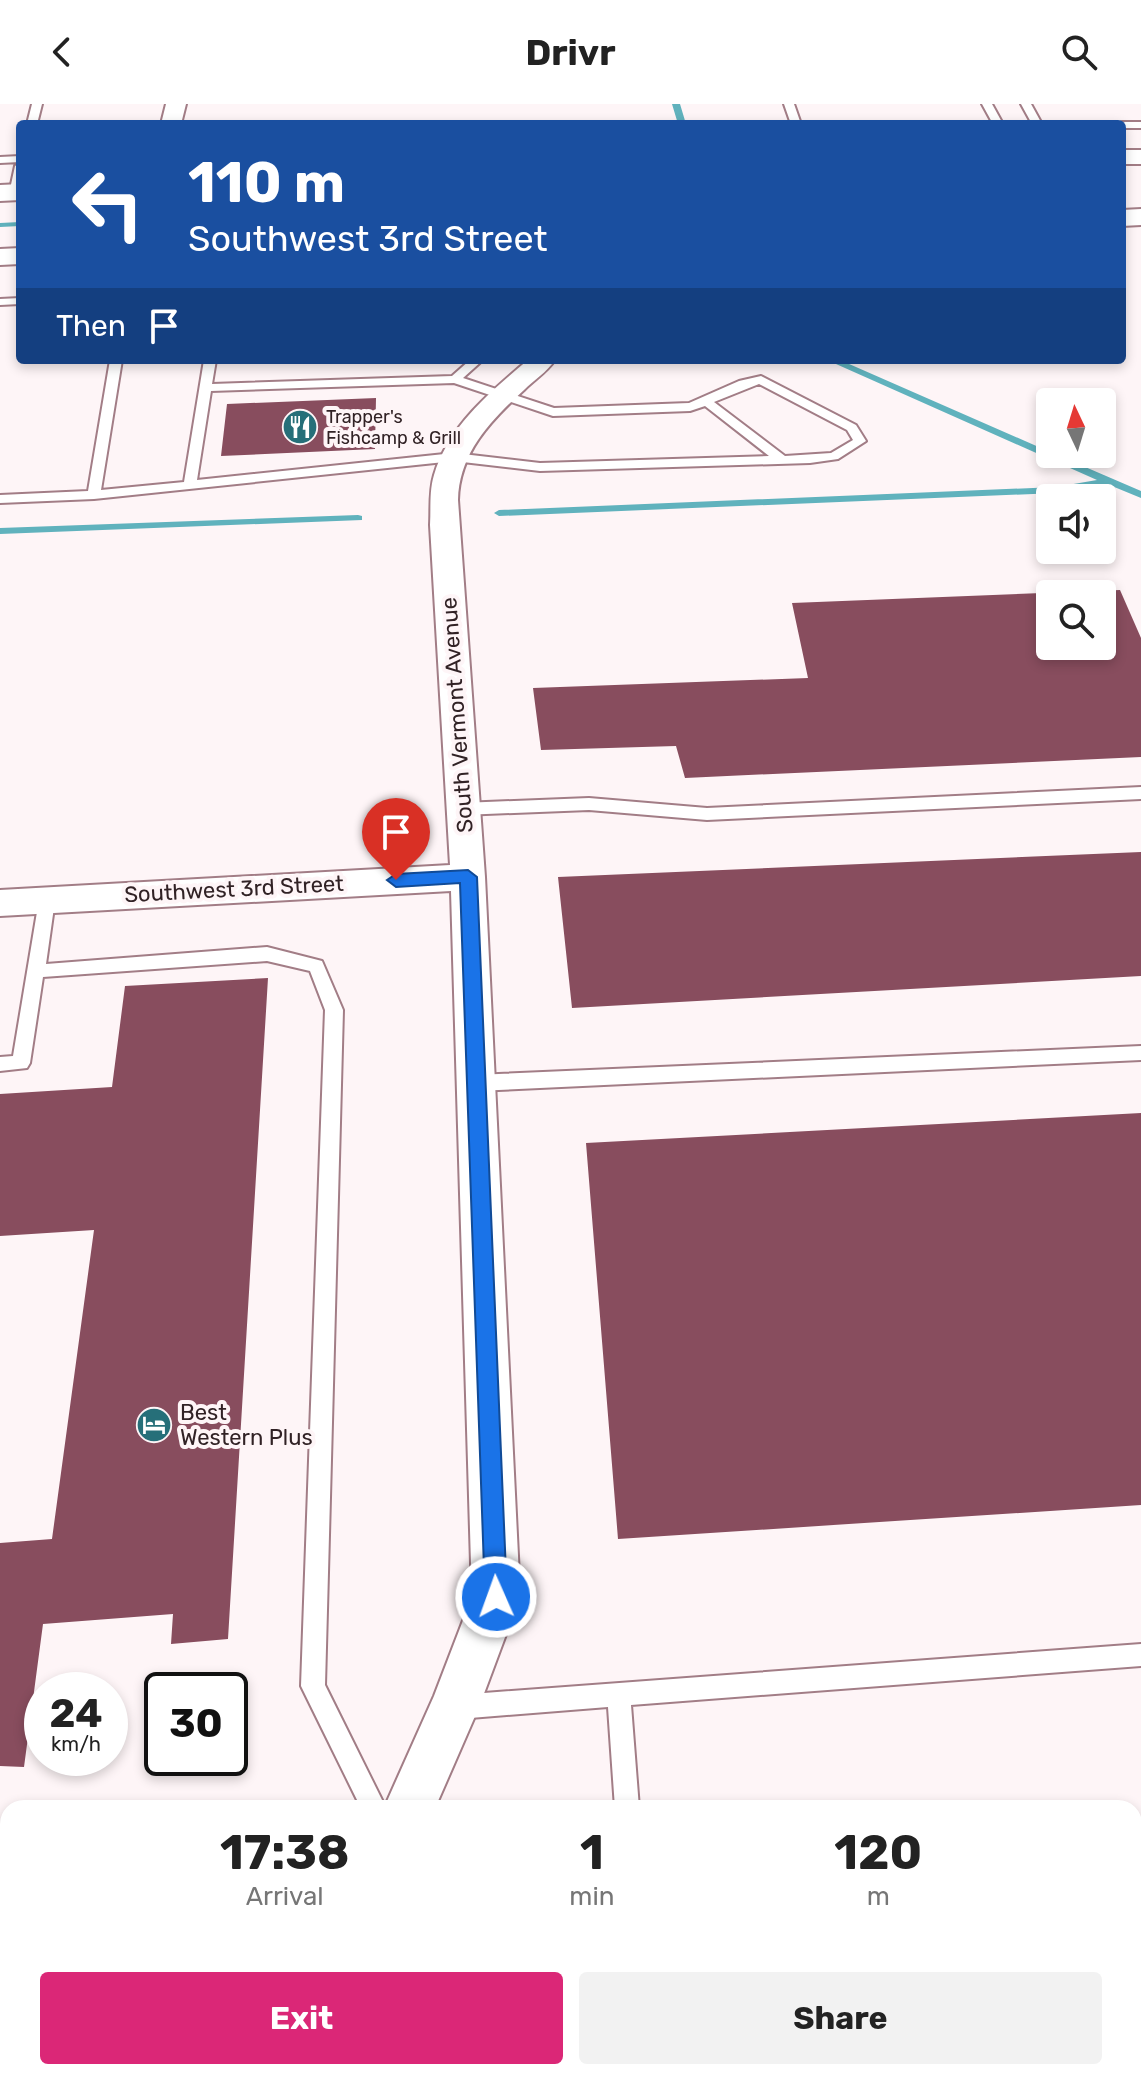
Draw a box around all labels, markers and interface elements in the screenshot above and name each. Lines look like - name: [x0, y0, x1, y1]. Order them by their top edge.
- icon: back: [40, 30, 84, 74]
- icon: search: [1057, 30, 1101, 74]
- text: Drivr: [525, 31, 616, 74]
- text: 110 m: [188, 150, 345, 216]
- icon: left: [56, 152, 160, 256]
- text: Southwest 3rd Street: [188, 217, 548, 260]
- icon: arrive: [142, 304, 186, 348]
- text: Then: [56, 308, 126, 344]
- north arrow: [1036, 388, 1116, 468]
- map controls: [1036, 388, 1116, 660]
- place label: Trapper's Fishcamp & Grill: [326, 406, 461, 449]
- restaurant icon: Trapper's Fishcamp & Grill: [281, 408, 319, 446]
- button: sound: [1036, 484, 1116, 564]
- button: search: [1036, 580, 1116, 660]
- street label: South Vermont Avenue: [435, 596, 479, 834]
- pin: [362, 798, 430, 880]
- icon: arrive: [374, 810, 418, 854]
- street label: Southwest 3rd Street: [124, 870, 345, 908]
- place label: Best Western Plus: [180, 1399, 313, 1451]
- hotel icon: Best Western Plus: [135, 1406, 173, 1444]
- position arrow: [454, 1555, 538, 1639]
- speed limit sign: 30: [144, 1672, 248, 1776]
- text: 24: [49, 1690, 103, 1737]
- text: km/h: [51, 1732, 101, 1756]
- text: 17:38: [220, 1824, 349, 1881]
- text: 1: [580, 1824, 604, 1881]
- text: 120: [834, 1824, 922, 1881]
- text: Arrival: [246, 1881, 324, 1912]
- text: min: [569, 1881, 614, 1912]
- text: m: [867, 1881, 890, 1912]
- button: Exit: [40, 1972, 563, 2064]
- button: Share: [579, 1972, 1102, 2064]

